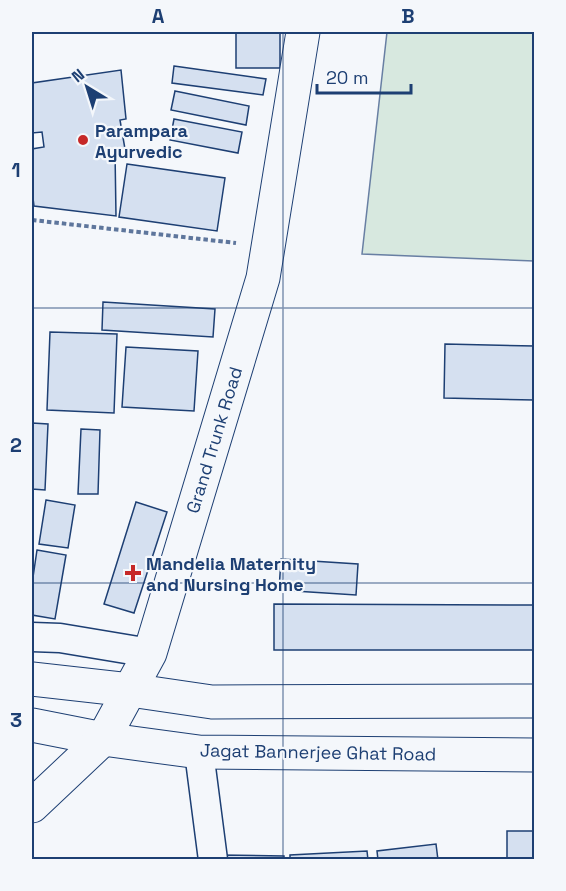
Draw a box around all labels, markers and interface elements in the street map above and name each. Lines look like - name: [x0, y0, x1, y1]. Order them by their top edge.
- text: A: [152, 3, 165, 29]
- text: B: [401, 3, 415, 29]
- north arrow: [57, 57, 117, 117]
- scale bar: [317, 57, 412, 95]
- text: N: [67, 64, 89, 87]
- text: 20 m: [326, 66, 369, 89]
- place label: Parampara Ayurvedic: [95, 119, 189, 163]
- marker: Parampara Ayurvedic: [76, 133, 90, 147]
- text: 1: [11, 157, 21, 183]
- street label: Grand Trunk Road: [181, 364, 247, 516]
- text: 2: [10, 432, 22, 458]
- place label: Mandelia Maternity and Nursing Home: [146, 552, 316, 596]
- marker: Mandelia Maternity and Nursing Home: [124, 564, 142, 582]
- text: 3: [10, 707, 22, 733]
- street label: Jagat Bannerjee Ghat Road: [200, 738, 436, 766]

